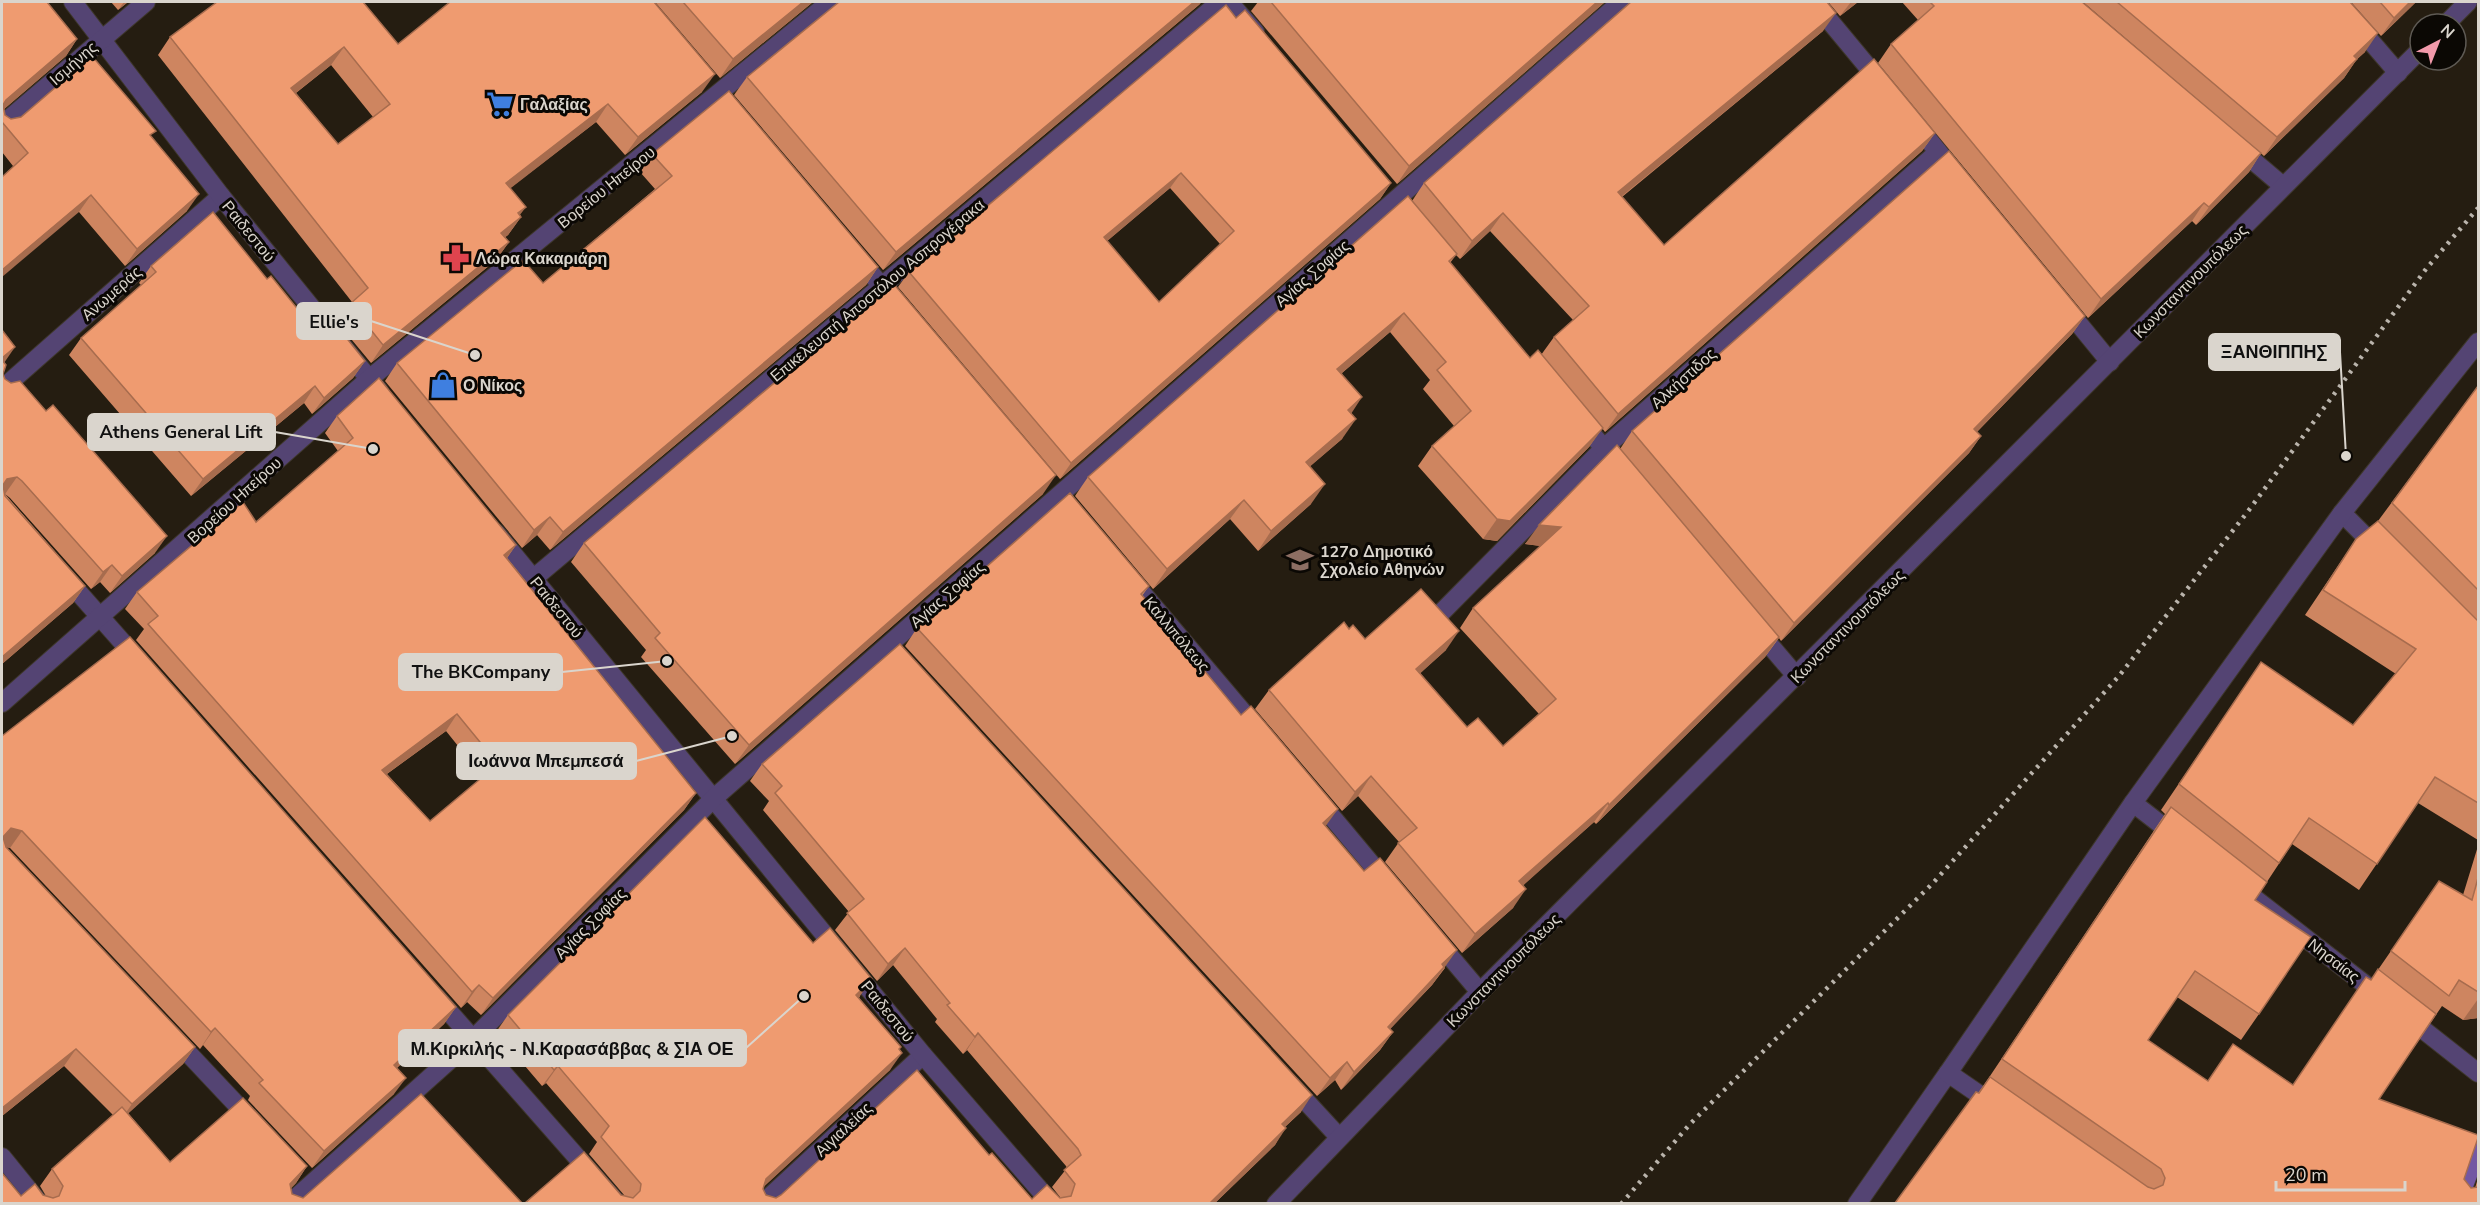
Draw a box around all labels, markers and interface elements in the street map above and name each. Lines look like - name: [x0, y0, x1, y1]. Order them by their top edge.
- north arrow: [2408, 12, 2468, 72]
- text: N: [2436, 19, 2459, 44]
- street label: Ισμήνης: [45, 37, 103, 91]
- supermarket icon: Γαλαξίας: [485, 89, 515, 119]
- place label: Γαλαξίας: [520, 94, 588, 116]
- street label: Βορείου Ηπείρου: [553, 142, 660, 234]
- street label: Επικελευστή Αποστόλου Ασπρογέρακα: [766, 194, 990, 387]
- street label: Ραιδεστού: [217, 196, 280, 267]
- street label: Κωνσταντινουπόλεως: [2129, 220, 2253, 344]
- street label: Αγίας Σοφίας: [1271, 235, 1355, 312]
- pharmacy icon: Λώρα Κακαριάρη: [441, 243, 471, 273]
- place label: Λώρα Κακαριάρη: [476, 248, 607, 270]
- street label: Ανωμεράς: [77, 261, 147, 326]
- callout: Ellie's: [297, 303, 371, 339]
- text: Ellie's: [309, 310, 359, 334]
- callout: ΞΑΝΘΙΠΠΗΣ: [2209, 334, 2340, 370]
- text: ΞΑΝΘΙΠΠΗΣ: [2221, 340, 2327, 364]
- street label: Αλκήστιδος: [1646, 343, 1721, 414]
- shop icon: Ο Νίκος: [428, 370, 458, 400]
- place label: Ο Νίκος: [463, 375, 522, 397]
- callout: Athens General Lift: [88, 414, 275, 450]
- text: Athens General Lift: [100, 420, 263, 444]
- street label: Βορείου Ηπείρου: [183, 453, 286, 549]
- place label: 127ο Δημοτικό Σχολείο Αθηνών: [1320, 541, 1444, 581]
- school or university icon: 127ο Δημοτικό Σχολείο Αθηνών: [1285, 545, 1315, 575]
- street label: Αγίας Σοφίας: [906, 556, 990, 633]
- street label: Κωνσταντινουπόλεως: [1786, 565, 1910, 689]
- street label: Ραιδεστού: [525, 572, 588, 643]
- street label: Καλλιπόλεως: [1138, 592, 1215, 677]
- callout: The BKCompany: [399, 654, 562, 690]
- text: The BKCompany: [412, 660, 551, 684]
- callout: Ιωάννα Μπεμπεσά: [457, 743, 636, 779]
- text: Ιωάννα Μπεμπεσά: [468, 749, 624, 773]
- street label: Αγίας Σοφίας: [550, 883, 631, 964]
- street label: Κωνσταντινουπόλεως: [1442, 909, 1566, 1033]
- street label: Νησαίας: [2303, 934, 2364, 988]
- street label: Ραιδεστού: [856, 976, 919, 1047]
- callout: Μ.Κιρκιλής - Ν.Καρασάββας & ΣΙΑ ΟΕ: [399, 1030, 746, 1066]
- text: Μ.Κιρκιλής - Ν.Καρασάββας & ΣΙΑ ΟΕ: [410, 1037, 734, 1061]
- street label: Αιγιαλείας: [810, 1097, 877, 1162]
- scale bar: [2276, 1154, 2405, 1192]
- text: 20 m: [2285, 1163, 2327, 1187]

